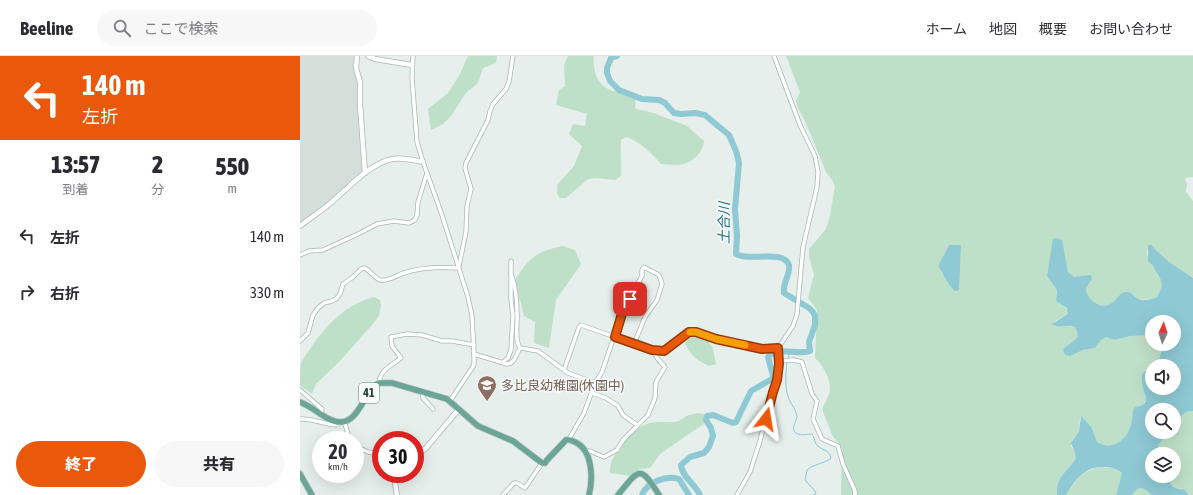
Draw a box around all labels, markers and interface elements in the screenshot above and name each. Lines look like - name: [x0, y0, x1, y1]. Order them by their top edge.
- search box: [97, 10, 377, 46]
- text: Beeline: [20, 17, 73, 39]
- icon: search: [111, 17, 133, 39]
- text: ここで検索: [143, 20, 218, 37]
- text: ホーム: [925, 21, 967, 37]
- text: 地図: [989, 21, 1017, 37]
- text: 概要: [1039, 21, 1067, 37]
- text: お問い合わせ: [1089, 21, 1173, 37]
- text: 140 m: [82, 69, 145, 101]
- icon: left: [16, 72, 68, 124]
- text: 左折: [82, 106, 118, 127]
- text: 13:57: [51, 151, 100, 178]
- text: 2: [152, 151, 163, 178]
- text: 550: [215, 153, 249, 180]
- text: m: [227, 181, 237, 196]
- text: 到着: [63, 182, 89, 197]
- text: 分: [151, 182, 164, 197]
- water label: 土合川: [716, 200, 732, 244]
- icon: left: [16, 225, 38, 247]
- text: 140 m: [250, 228, 284, 245]
- text: 左折: [50, 229, 80, 246]
- icon: right: [16, 281, 38, 303]
- pin: [613, 282, 647, 316]
- text: 330 m: [250, 284, 284, 301]
- text: 右折: [50, 285, 80, 302]
- icon: arrive: [619, 288, 641, 310]
- north arrow: [1145, 315, 1181, 351]
- map controls: [1145, 315, 1181, 483]
- button: sound: [1145, 359, 1181, 395]
- school or university icon: 多比良幼稚園(休園中): [476, 374, 498, 402]
- place label: 多比良幼稚園(休園中): [501, 378, 624, 393]
- road number: 41: [359, 383, 379, 403]
- position arrow: [745, 398, 787, 440]
- button: search: [1145, 403, 1181, 439]
- speed limit sign: 30: [372, 431, 424, 483]
- text: 20: [329, 440, 347, 463]
- button: 終了: [16, 441, 146, 487]
- button: 共有: [154, 441, 284, 487]
- button: layers: [1145, 447, 1181, 483]
- text: km/h: [328, 461, 348, 472]

